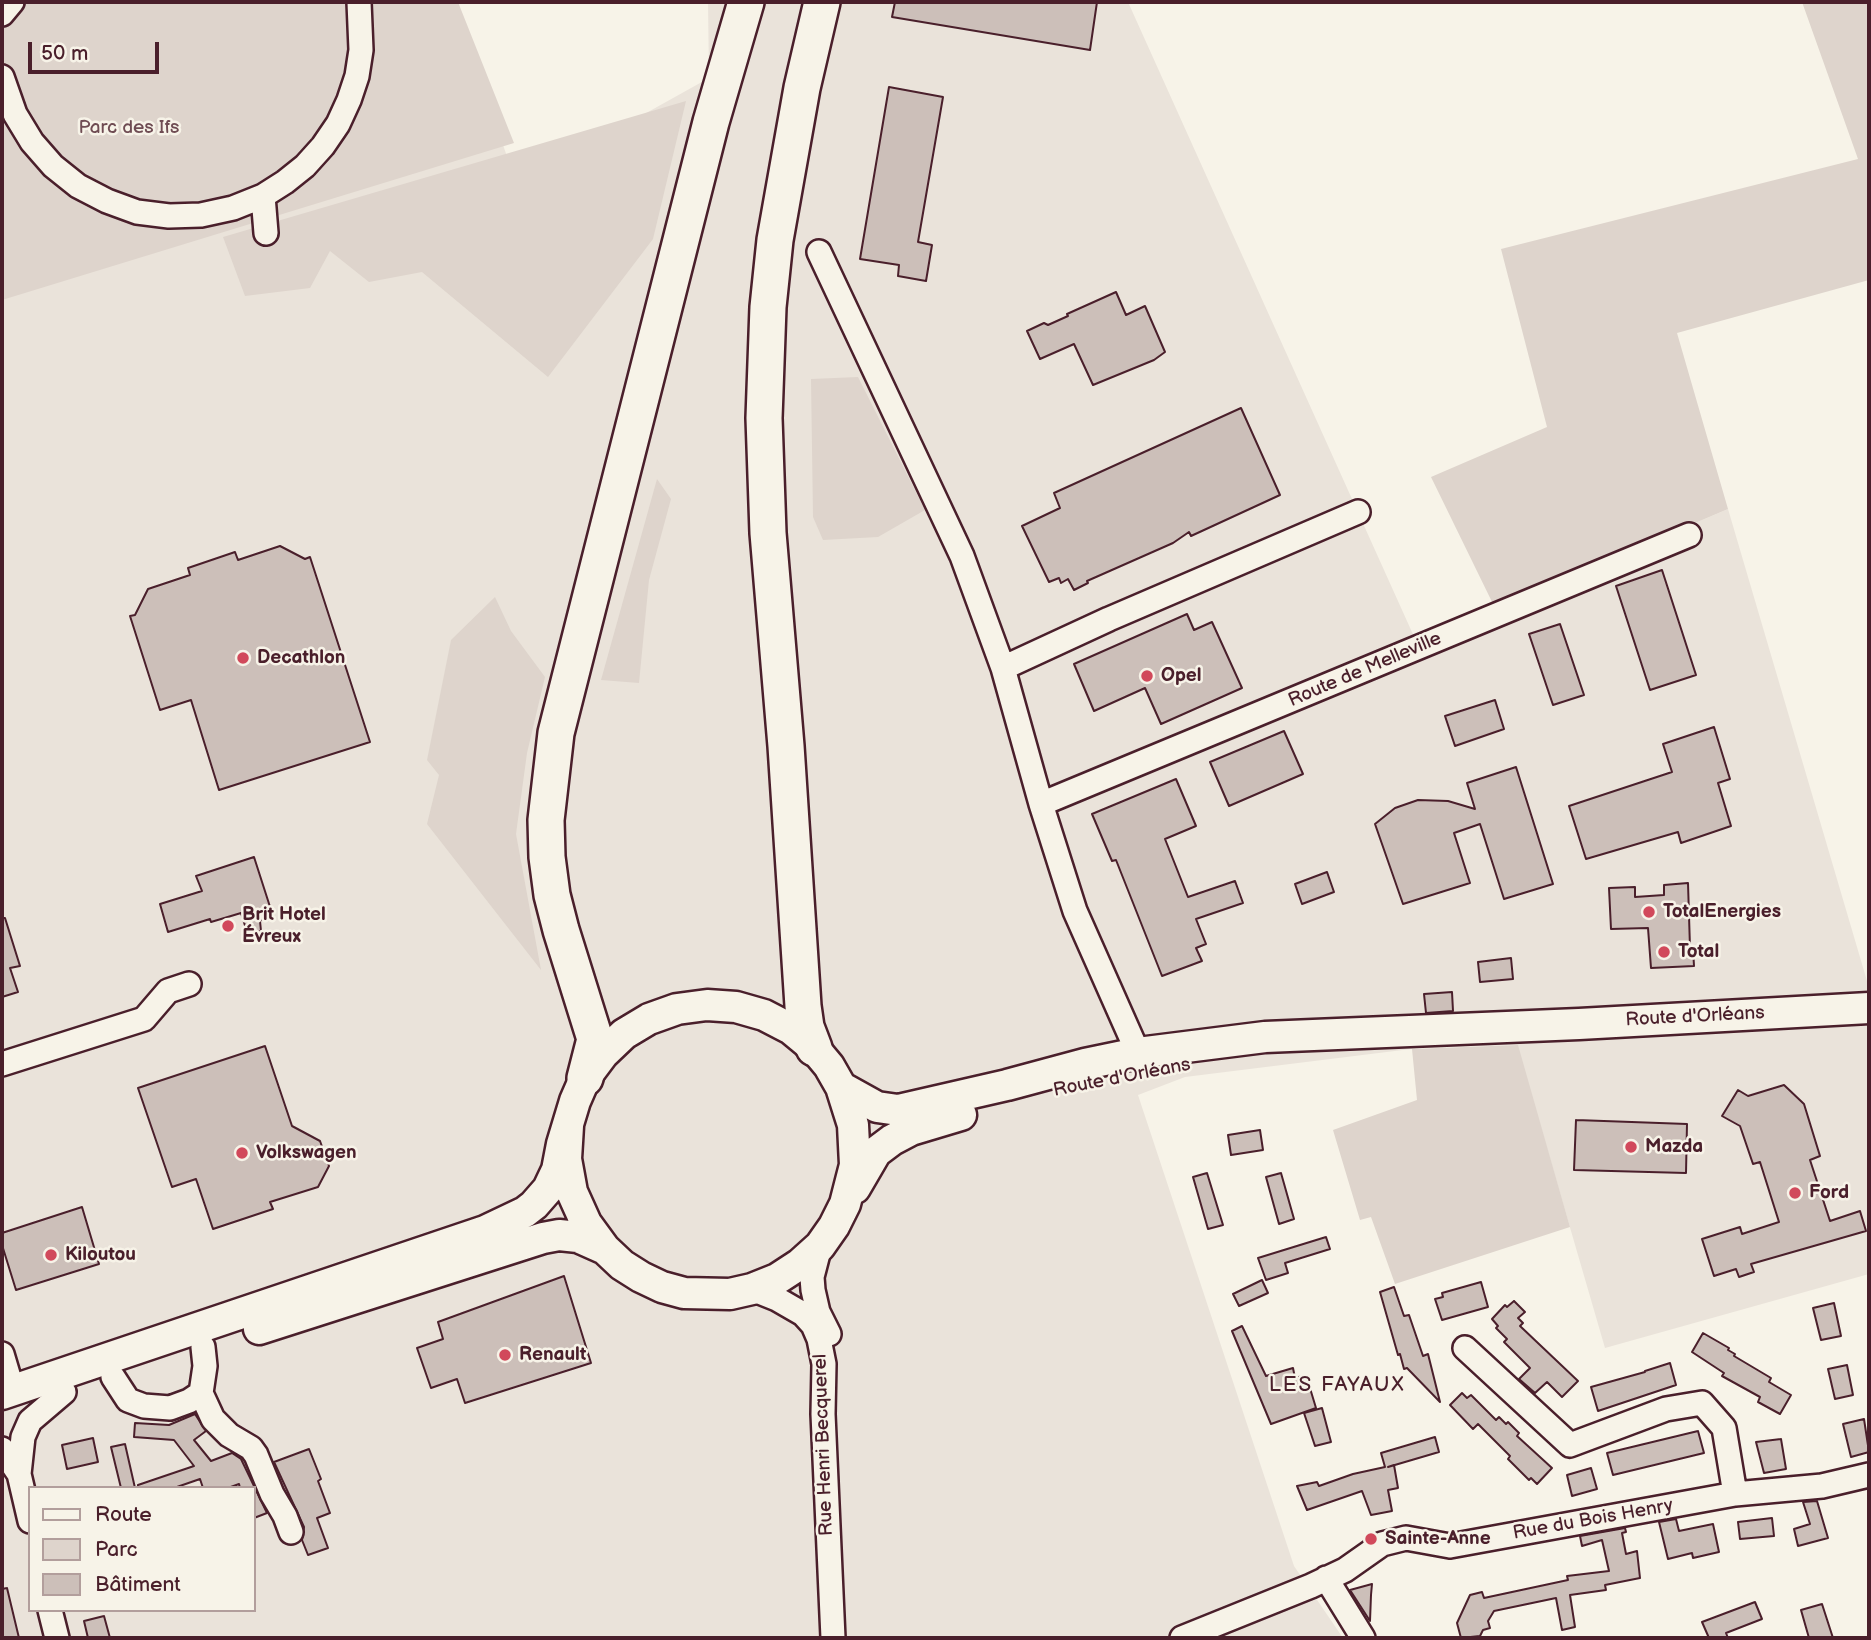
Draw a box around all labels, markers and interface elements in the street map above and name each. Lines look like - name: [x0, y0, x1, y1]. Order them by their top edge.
- scale bar: [32, 28, 163, 72]
- text: 50 m: [41, 41, 88, 66]
- park label: Parc des Ifs: [78, 117, 180, 139]
- street label: Route de Melleville: [1285, 627, 1445, 713]
- place label: Decathlon: [257, 647, 345, 669]
- marker: Decathlon: [235, 650, 251, 666]
- place label: Opel: [1161, 665, 1202, 687]
- marker: Opel: [1139, 668, 1155, 684]
- place label: TotalEnergies: [1663, 901, 1781, 923]
- place label: Brit Hotel Évreux: [242, 904, 326, 948]
- marker: TotalEnergies: [1641, 904, 1657, 920]
- marker: Brit Hotel Évreux: [220, 918, 236, 934]
- place label: Total: [1678, 941, 1719, 963]
- marker: Total: [1656, 944, 1672, 960]
- street label: Route d'Orléans: [1625, 1002, 1765, 1032]
- street label: Route d'Orléans: [1051, 1054, 1193, 1102]
- place label: Mazda: [1645, 1136, 1703, 1158]
- marker: Mazda: [1623, 1139, 1639, 1155]
- place label: Volkswagen: [256, 1142, 357, 1164]
- marker: Volkswagen: [234, 1145, 250, 1161]
- place label: Ford: [1809, 1182, 1849, 1204]
- marker: Ford: [1787, 1185, 1803, 1201]
- place label: Kiloutou: [65, 1244, 136, 1266]
- marker: Kiloutou: [43, 1247, 59, 1263]
- place label: Renault: [519, 1344, 586, 1366]
- marker: Renault: [497, 1347, 513, 1363]
- street label: Rue Henri Becquerel: [809, 1354, 839, 1536]
- district label: LES FAYAUX: [1270, 1373, 1404, 1399]
- legend: [28, 1486, 256, 1612]
- street label: Rue du Bois Henry: [1511, 1495, 1675, 1545]
- text: Route: [95, 1502, 152, 1527]
- place label: Sainte-Anne: [1385, 1528, 1491, 1550]
- marker: Sainte-Anne: [1363, 1531, 1379, 1547]
- text: Parc: [95, 1537, 138, 1562]
- text: Bâtiment: [95, 1572, 181, 1597]

